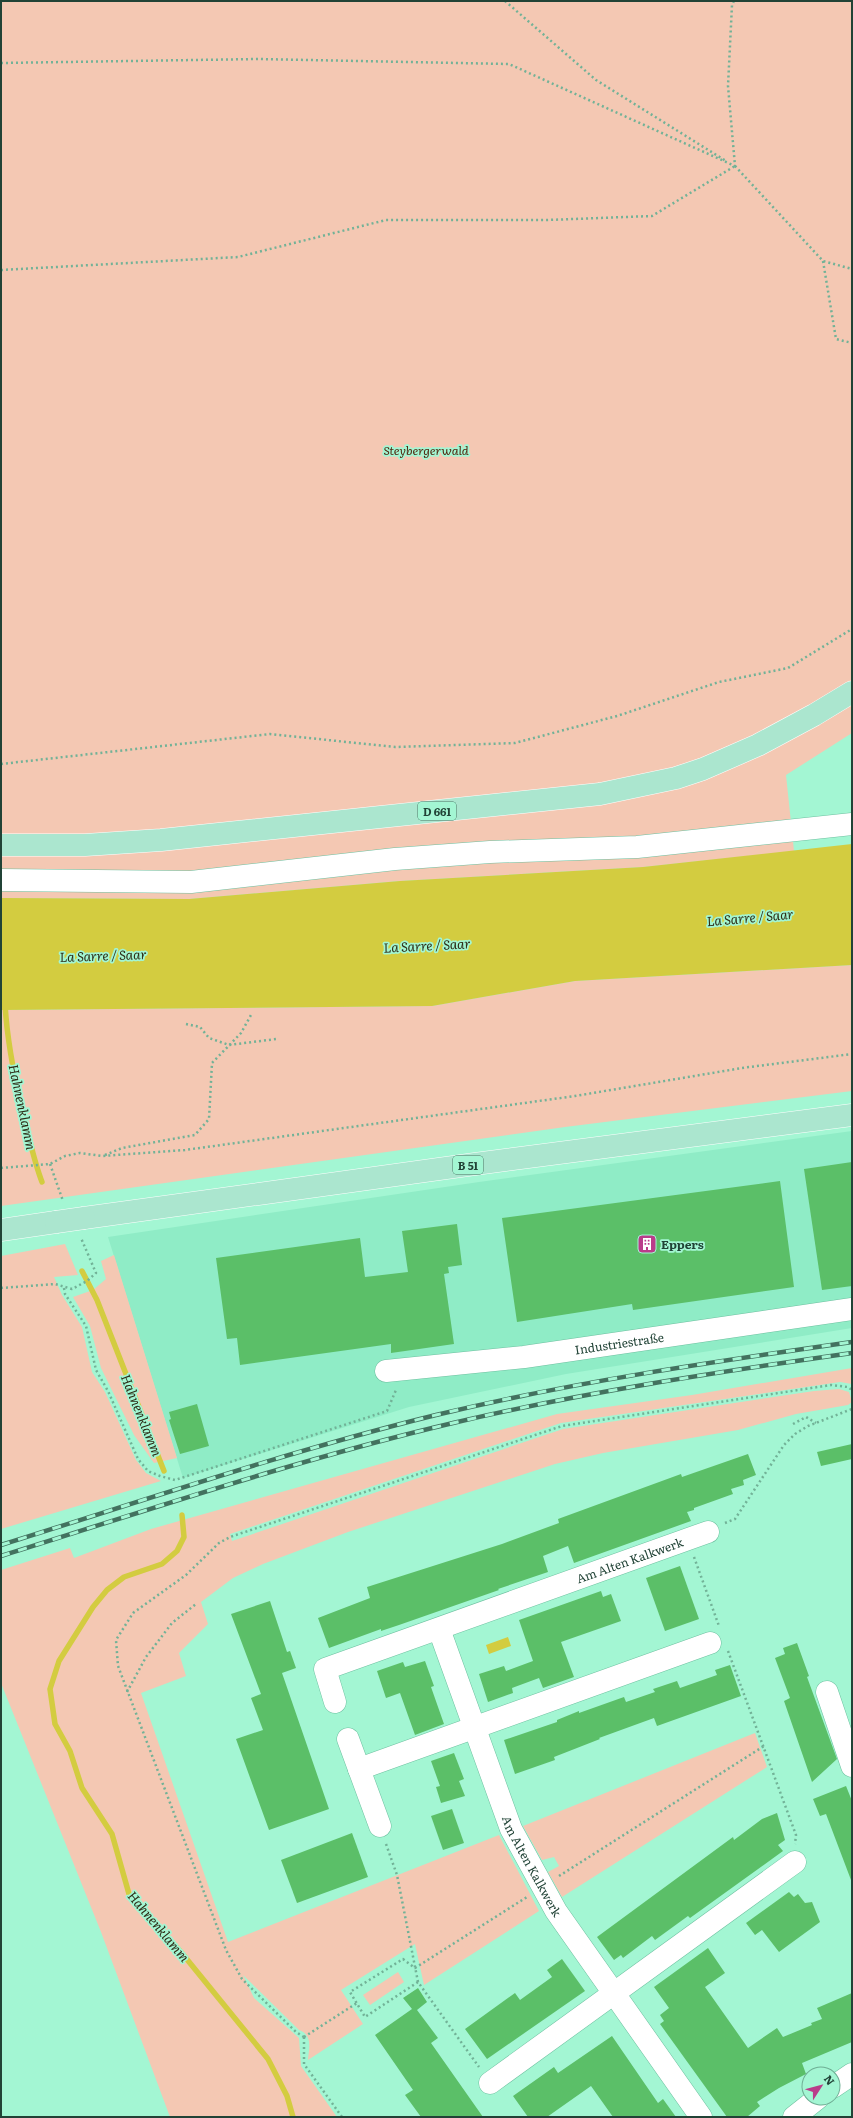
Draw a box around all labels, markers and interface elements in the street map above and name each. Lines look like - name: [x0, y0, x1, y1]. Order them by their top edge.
- park label: Steybergerwald: [383, 441, 469, 459]
- road number: D 661: [418, 802, 456, 820]
- water label: La Sarre / Saar: [706, 904, 794, 930]
- water label: La Sarre / Saar: [383, 933, 471, 957]
- water label: La Sarre / Saar: [59, 944, 147, 966]
- water label: Hahnenklamm: [5, 1062, 41, 1152]
- road number: B 51: [453, 1156, 483, 1174]
- building icon: Eppers: [636, 1233, 658, 1255]
- place label: Eppers: [661, 1235, 704, 1253]
- street label: Industriestraße: [574, 1328, 665, 1358]
- water label: Hahnenklamm: [117, 1371, 167, 1459]
- street label: Am Alten Kalkwerk: [574, 1532, 686, 1587]
- street label: Am Alten Kalkwerk: [498, 1813, 567, 1921]
- water label: Hahnenklamm: [124, 1887, 195, 1966]
- north arrow: [801, 2066, 841, 2106]
- text: N: [821, 2071, 839, 2088]

